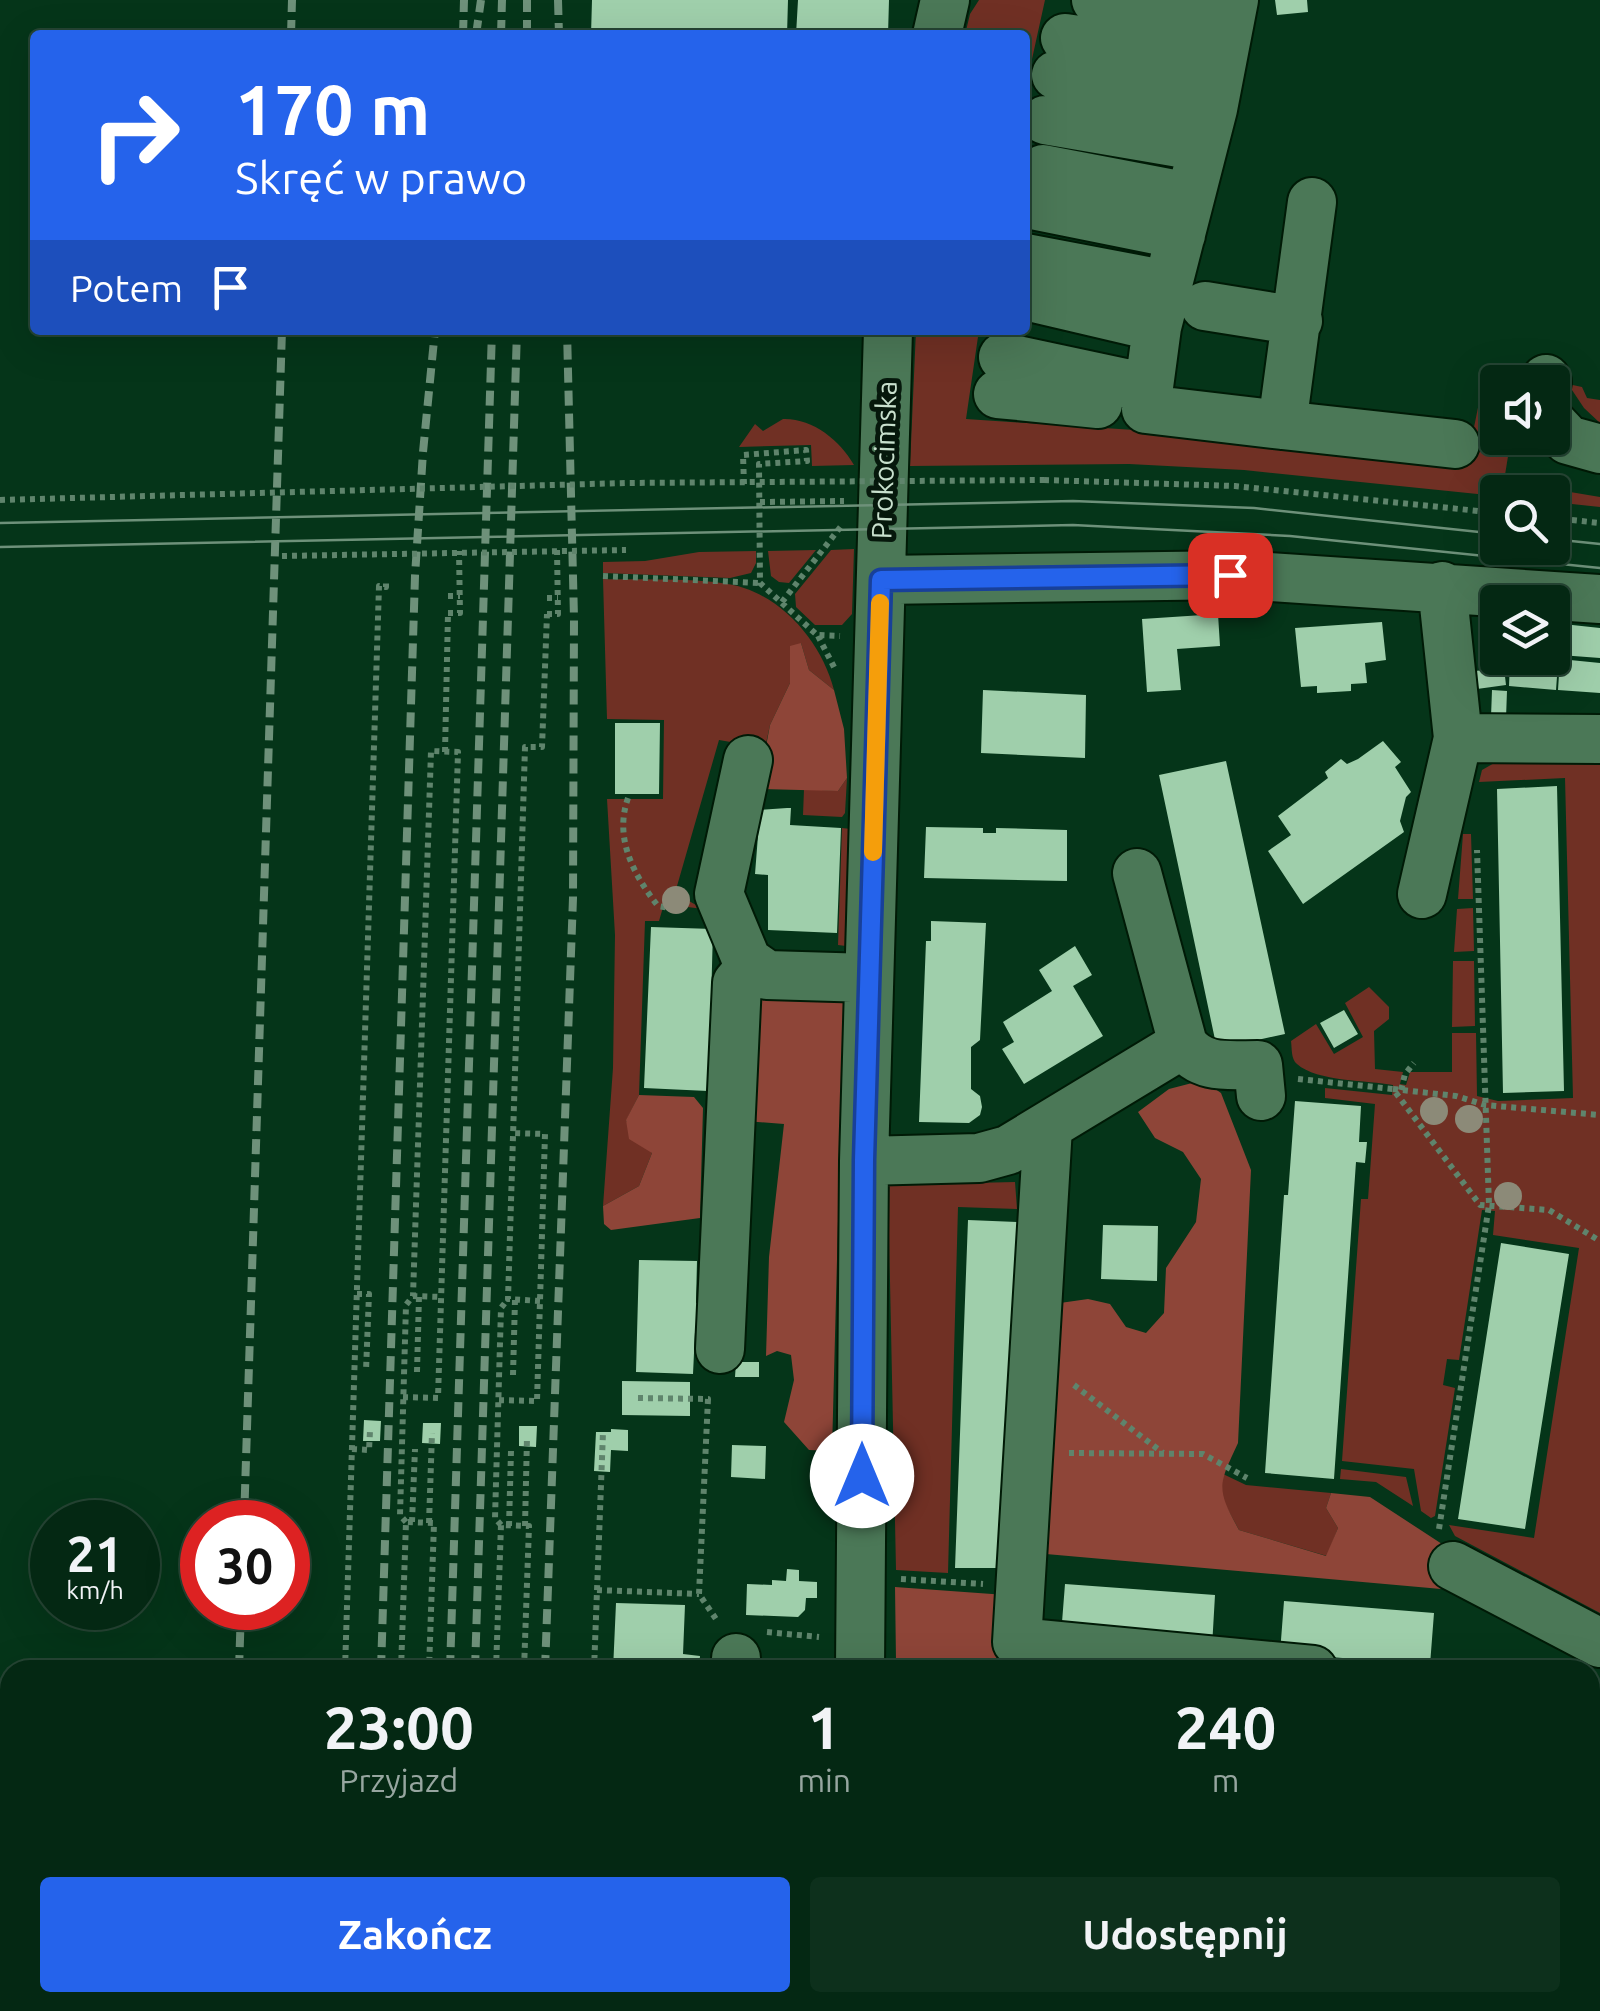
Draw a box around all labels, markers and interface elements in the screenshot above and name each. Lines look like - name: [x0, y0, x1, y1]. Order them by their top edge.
- icon: right: [70, 70, 200, 200]
- text: 170 m: [235, 70, 430, 148]
- text: Skręć w prawo: [235, 152, 527, 203]
- icon: arrive: [203, 260, 258, 315]
- text: Potem: [70, 267, 183, 309]
- map controls: [1480, 365, 1570, 675]
- button: sound: [1480, 365, 1570, 455]
- street label: Prokocimska: [865, 380, 902, 540]
- button: search: [1480, 475, 1570, 565]
- pin: [1188, 533, 1273, 618]
- icon: arrive: [1203, 548, 1258, 603]
- button: layers: [1480, 585, 1570, 675]
- position arrow: [810, 1424, 914, 1528]
- speed limit sign: 30: [180, 1500, 310, 1630]
- text: 21: [67, 1525, 123, 1581]
- text: km/h: [66, 1576, 124, 1604]
- text: 23:00: [324, 1693, 474, 1760]
- text: 1: [807, 1693, 841, 1760]
- text: 240: [1175, 1693, 1276, 1760]
- text: Przyjazd: [339, 1762, 458, 1798]
- text: min: [797, 1762, 851, 1798]
- text: m: [1212, 1762, 1239, 1798]
- button: Zakończ: [40, 1877, 790, 1992]
- button: Udostępnij: [810, 1877, 1560, 1992]

